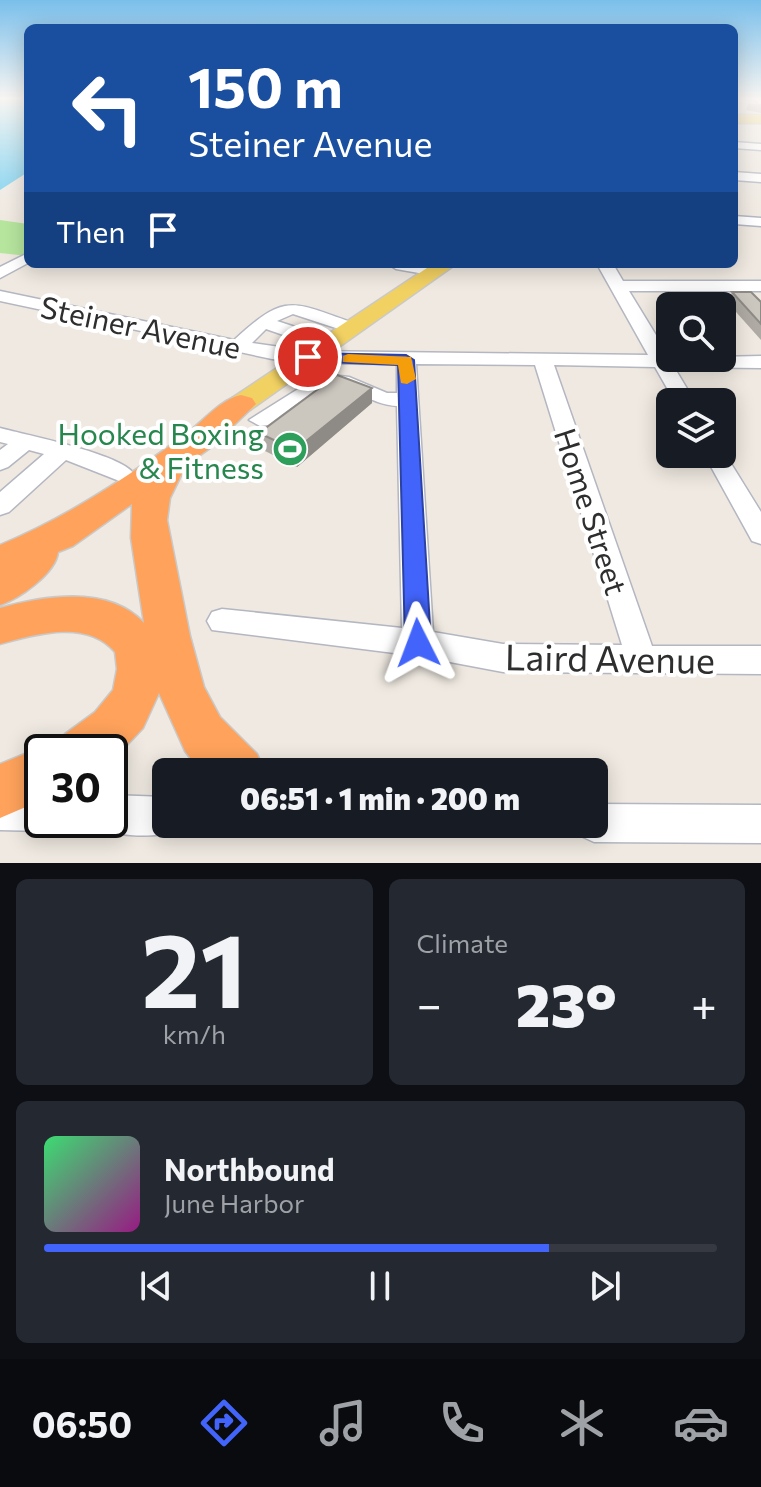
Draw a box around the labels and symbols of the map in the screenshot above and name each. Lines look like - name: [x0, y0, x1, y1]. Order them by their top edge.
- street label: Steiner Avenue: [38, 287, 244, 365]
- pin: [274, 323, 342, 391]
- place label: Hooked Boxing & Fitness: [57, 414, 264, 485]
- street label: Home Street: [548, 423, 636, 599]
- sports icon: Hooked Boxing & Fitness: [271, 430, 309, 468]
- position arrow: [376, 601, 460, 685]
- street label: Laird Avenue: [505, 633, 715, 681]
- speed limit sign: 30: [24, 734, 128, 838]

